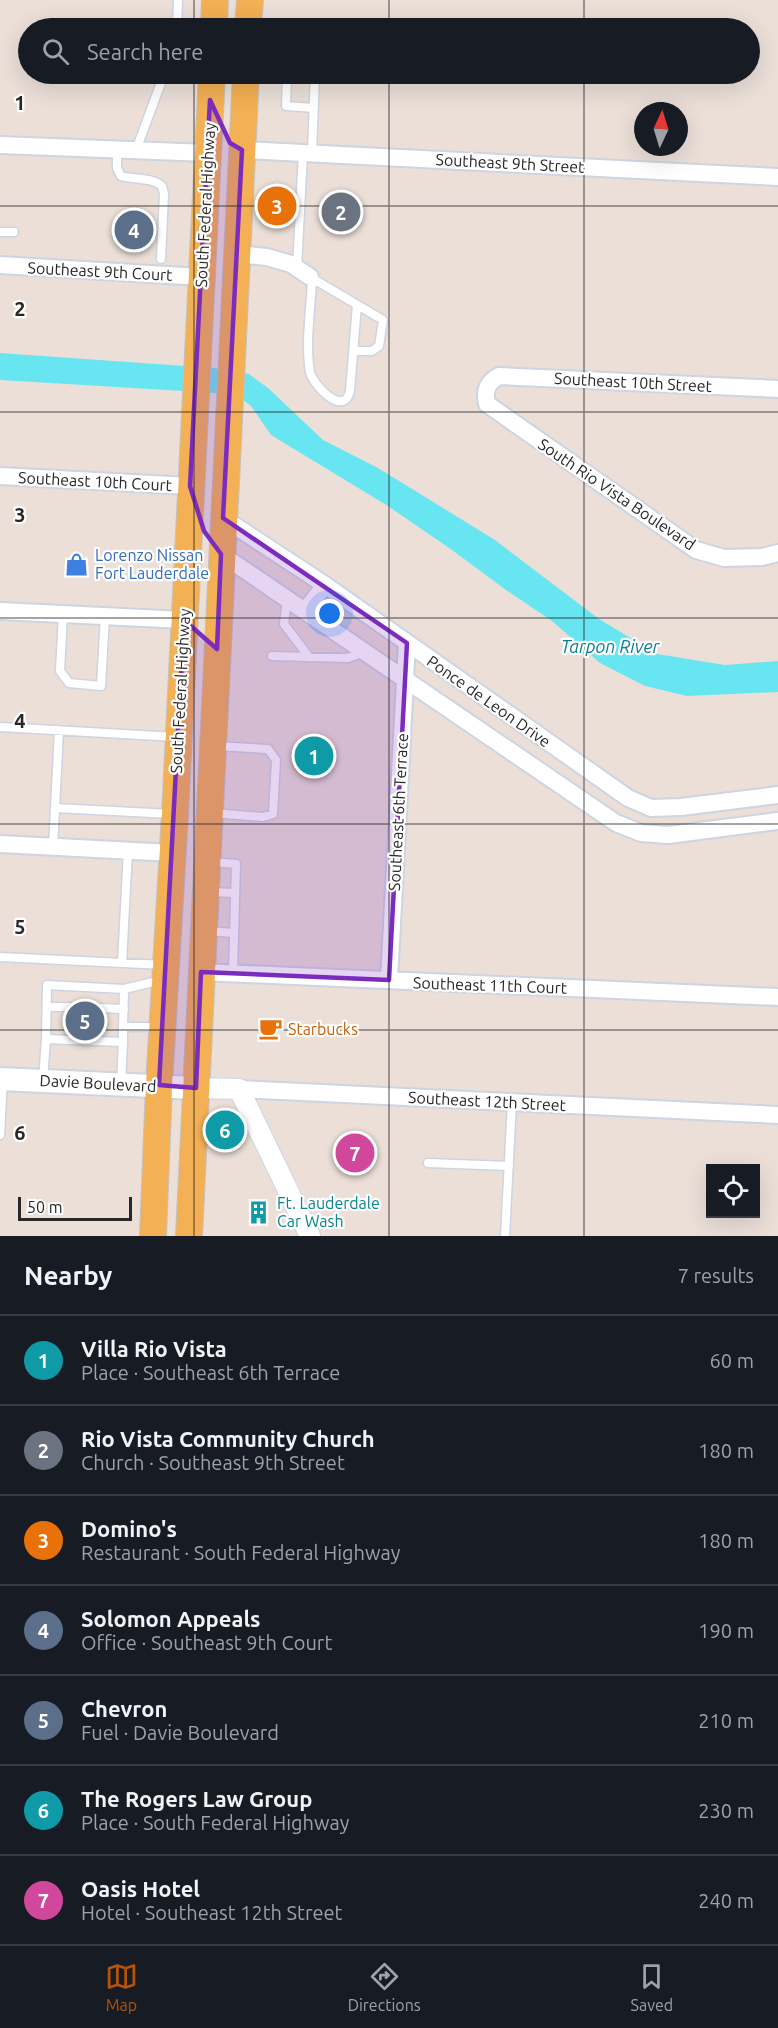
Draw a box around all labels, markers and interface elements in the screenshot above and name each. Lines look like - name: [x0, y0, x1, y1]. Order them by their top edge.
- search box: [18, 18, 760, 84]
- icon: search: [39, 35, 72, 68]
- text: Search here: [87, 39, 203, 64]
- text: 1: [14, 91, 26, 114]
- north arrow: [634, 102, 688, 156]
- street label: South Federal Highway: [192, 122, 218, 288]
- street label: Southeast 9th Street: [435, 150, 586, 176]
- pin: 3: [258, 184, 296, 228]
- pin: 2: [322, 190, 360, 234]
- pin: 4: [114, 208, 154, 252]
- street label: Southeast 9th Court: [27, 258, 174, 284]
- text: 2: [14, 297, 26, 320]
- street label: Southeast 10th Street: [554, 369, 713, 395]
- street label: South Rio Vista Boulevard: [535, 435, 699, 553]
- street label: Southeast 10th Court: [18, 468, 173, 494]
- text: 3: [14, 503, 26, 526]
- place label: Lorenzo Nissan Fort Lauderdale: [95, 546, 209, 582]
- shop icon: Lorenzo Nissan Fort Lauderdale: [64, 551, 90, 577]
- your location: [315, 599, 344, 628]
- street label: South Federal Highway: [167, 608, 193, 774]
- water label: Tarpon River: [561, 636, 660, 656]
- street label: Ponce de Leon Drive: [424, 652, 554, 750]
- text: 4: [14, 709, 26, 732]
- street label: Southeast 6th Terrace: [385, 733, 411, 891]
- pin: 1: [294, 734, 334, 778]
- text: 5: [14, 915, 26, 938]
- street label: Southeast 11th Court: [413, 973, 568, 997]
- pin: 5: [66, 998, 104, 1044]
- cafe icon: Starbucks: [257, 1016, 283, 1042]
- place label: Starbucks: [288, 1020, 358, 1038]
- street label: Davie Boulevard: [39, 1071, 157, 1095]
- street label: Southeast 12th Street: [408, 1088, 567, 1114]
- pin: 6: [206, 1108, 244, 1152]
- text: 6: [14, 1121, 26, 1144]
- pin: 7: [336, 1130, 374, 1176]
- map controls: [706, 1164, 760, 1218]
- button: locate: [706, 1164, 760, 1218]
- scale bar: [18, 1194, 132, 1222]
- place label: Ft. Lauderdale Car Wash: [277, 1194, 380, 1230]
- text: 50 m: [27, 1198, 63, 1216]
- building icon: Ft. Lauderdale Car Wash: [246, 1199, 272, 1225]
- text: Nearby: [24, 1261, 112, 1290]
- text: 7 results: [678, 1264, 754, 1287]
- text: Villa Rio Vista: [81, 1336, 227, 1361]
- text: 1: [38, 1349, 49, 1372]
- text: 60 m: [710, 1349, 754, 1372]
- text: Place · Southeast 6th Terrace: [81, 1361, 340, 1384]
- text: Rio Vista Community Church: [81, 1426, 375, 1451]
- text: 2: [38, 1439, 49, 1462]
- text: 180 m: [698, 1439, 754, 1462]
- text: Church · Southeast 9th Street: [81, 1451, 345, 1474]
- text: Domino's: [81, 1516, 177, 1541]
- text: 3: [38, 1529, 49, 1552]
- text: 180 m: [698, 1529, 754, 1552]
- text: Restaurant · South Federal Highway: [81, 1541, 400, 1564]
- text: Solomon Appeals: [81, 1606, 260, 1631]
- text: 4: [38, 1619, 49, 1642]
- text: 190 m: [698, 1619, 754, 1642]
- text: Office · Southeast 9th Court: [81, 1631, 332, 1654]
- text: Chevron: [81, 1696, 167, 1721]
- text: 5: [38, 1709, 49, 1732]
- text: 210 m: [698, 1709, 754, 1732]
- text: Fuel · Davie Boulevard: [81, 1721, 279, 1744]
- text: The Rogers Law Group: [81, 1786, 312, 1811]
- text: 6: [38, 1799, 49, 1822]
- text: 230 m: [698, 1799, 754, 1822]
- text: Place · South Federal Highway: [81, 1811, 349, 1834]
- text: Oasis Hotel: [81, 1876, 200, 1901]
- text: 7: [38, 1889, 49, 1912]
- text: 240 m: [698, 1889, 754, 1912]
- text: Hotel · Southeast 12th Street: [81, 1901, 342, 1924]
- tab: Map: [105, 1960, 138, 2014]
- tab: Directions: [348, 1960, 421, 2014]
- tab: Saved: [631, 1960, 673, 2014]

